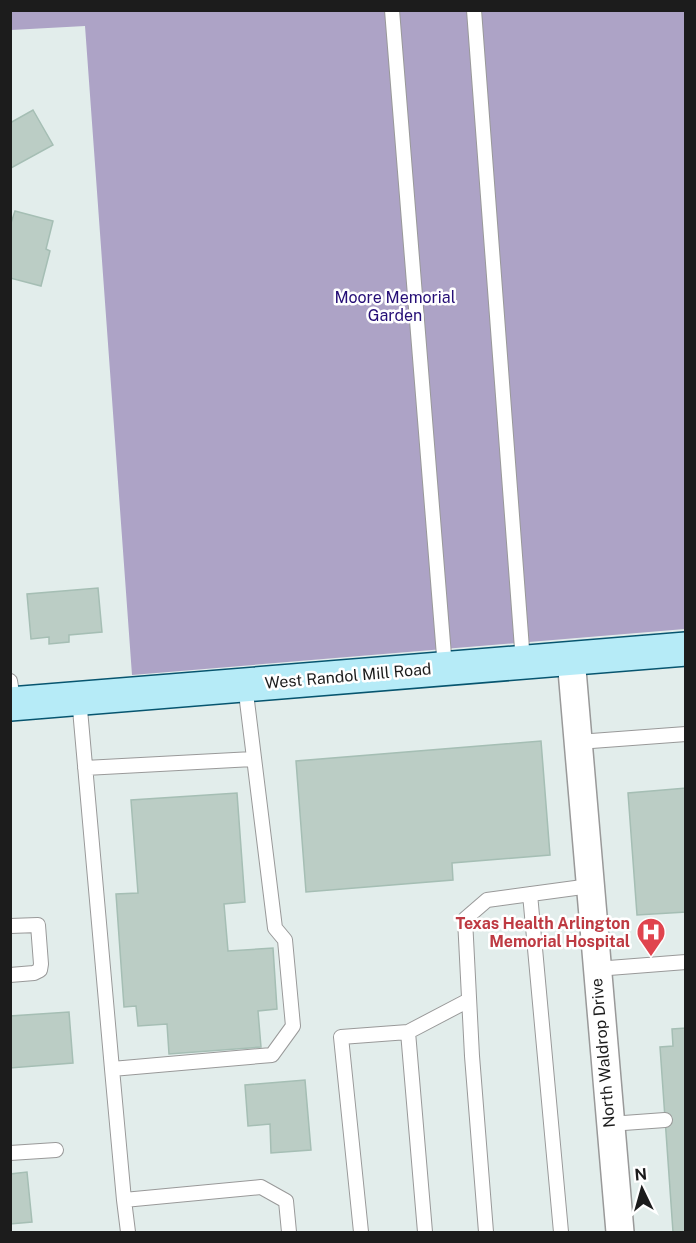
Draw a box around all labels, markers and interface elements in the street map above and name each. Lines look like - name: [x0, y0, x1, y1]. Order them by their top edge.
- park label: Moore Memorial Garden: [334, 288, 456, 325]
- street label: West Randol Mill Road: [264, 659, 432, 693]
- place label: Texas Health Arlington Memorial Hospital: [455, 914, 630, 951]
- hospital icon: Texas Health Arlington Memorial Hospital: [635, 916, 667, 958]
- street label: North Waldrop Drive: [587, 977, 619, 1129]
- north arrow: [612, 1159, 672, 1219]
- text: N: [634, 1165, 648, 1185]

